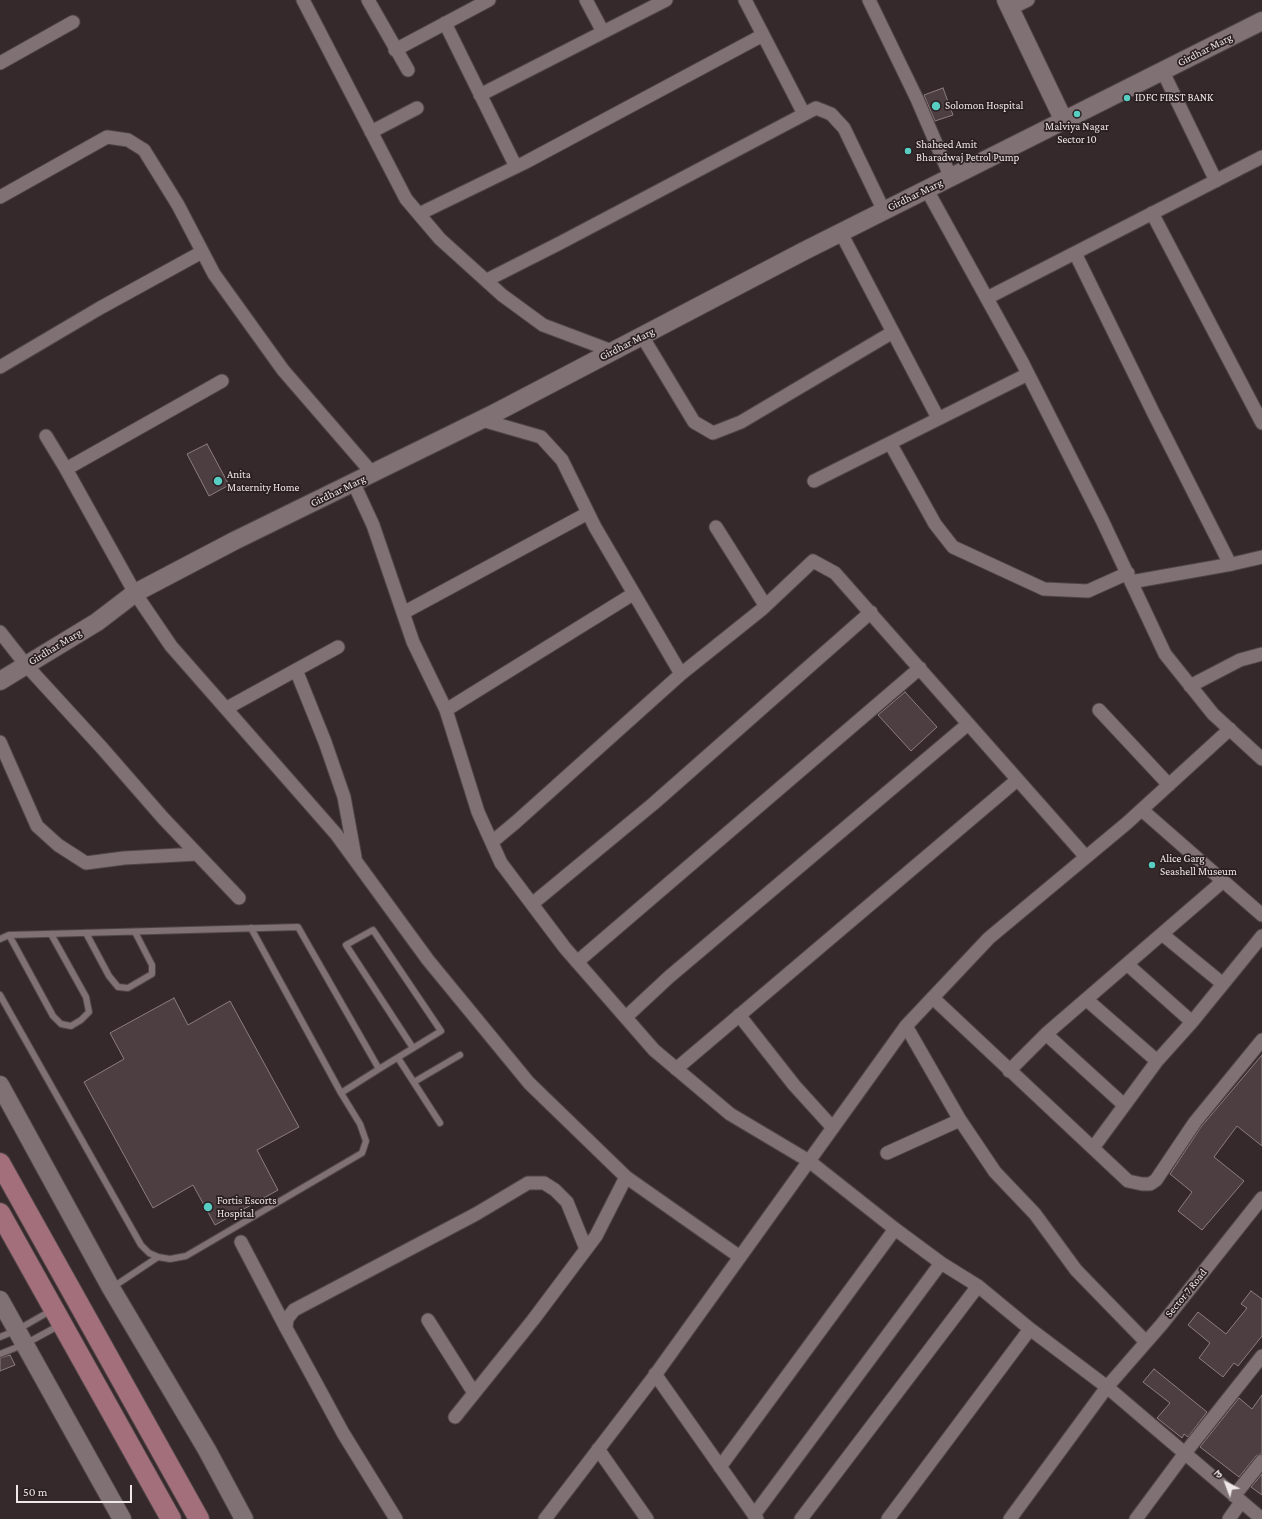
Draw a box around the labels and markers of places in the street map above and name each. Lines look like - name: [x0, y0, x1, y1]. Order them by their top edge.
- place label: IDFC FIRST BANK: [1135, 91, 1213, 105]
- marker: IDFC FIRST BANK: [1122, 93, 1132, 103]
- place label: Solomon Hospital: [945, 99, 1023, 113]
- marker: Solomon Hospital: [930, 100, 942, 112]
- marker: Malviya Nagar Sector 10: [1072, 109, 1082, 119]
- place label: Malviya Nagar Sector 10: [1045, 120, 1109, 146]
- place label: Shaheed Amit Bharadwaj Petrol Pump: [916, 138, 1019, 164]
- marker: Shaheed Amit Bharadwaj Petrol Pump: [903, 146, 913, 156]
- place label: Anita Maternity Home: [227, 468, 299, 494]
- marker: Anita Maternity Home: [212, 475, 224, 487]
- place label: Alice Garg Seashell Museum: [1160, 852, 1237, 878]
- marker: Alice Garg Seashell Museum: [1147, 860, 1157, 870]
- place label: Fortis Escorts Hospital: [217, 1194, 276, 1220]
- marker: Fortis Escorts Hospital: [202, 1201, 214, 1213]

